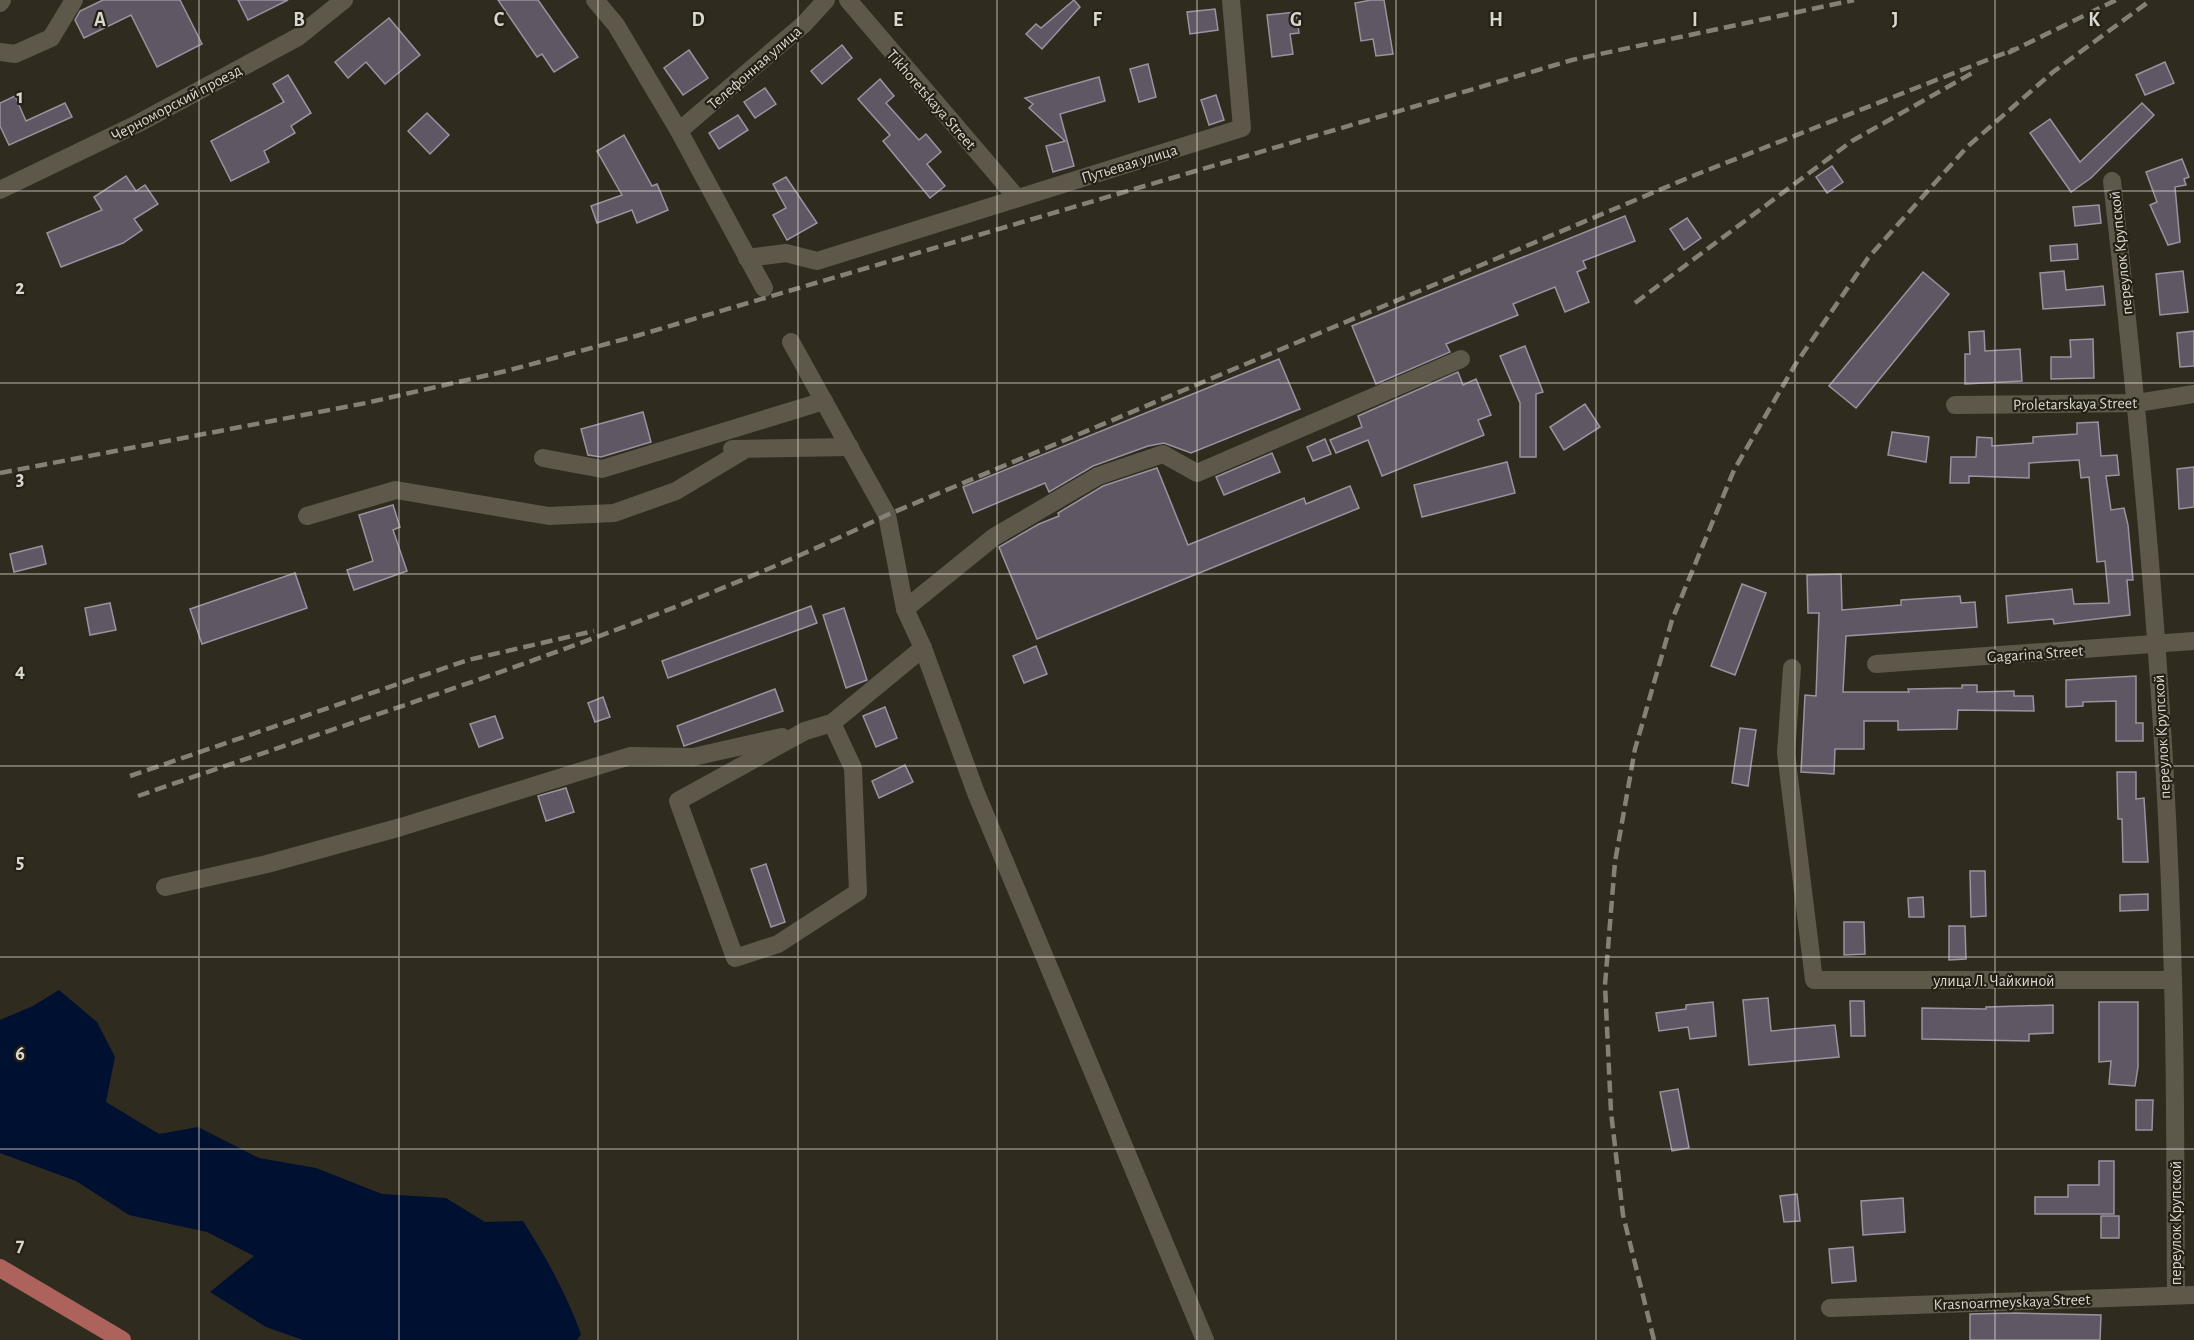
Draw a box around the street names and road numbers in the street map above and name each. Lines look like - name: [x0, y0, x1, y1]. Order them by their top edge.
- street label: Телефонная улица: [705, 23, 805, 113]
- street label: Tikhoretskaya Street: [883, 46, 979, 153]
- street label: Черноморский проезд: [109, 62, 244, 144]
- street label: Путьевая улица: [1079, 142, 1180, 187]
- street label: переулок Крупской: [2107, 190, 2136, 316]
- street label: Proletarskaya Street: [2013, 395, 2137, 414]
- street label: Gagarina Street: [1986, 643, 2084, 665]
- street label: переулок Крупской: [2151, 674, 2174, 799]
- street label: улица Л. Чайкиной: [1933, 973, 2054, 990]
- street label: переулок Крупской: [2168, 1161, 2185, 1285]
- street label: Krasnoarmeyskaya Street: [1933, 1291, 2091, 1314]

